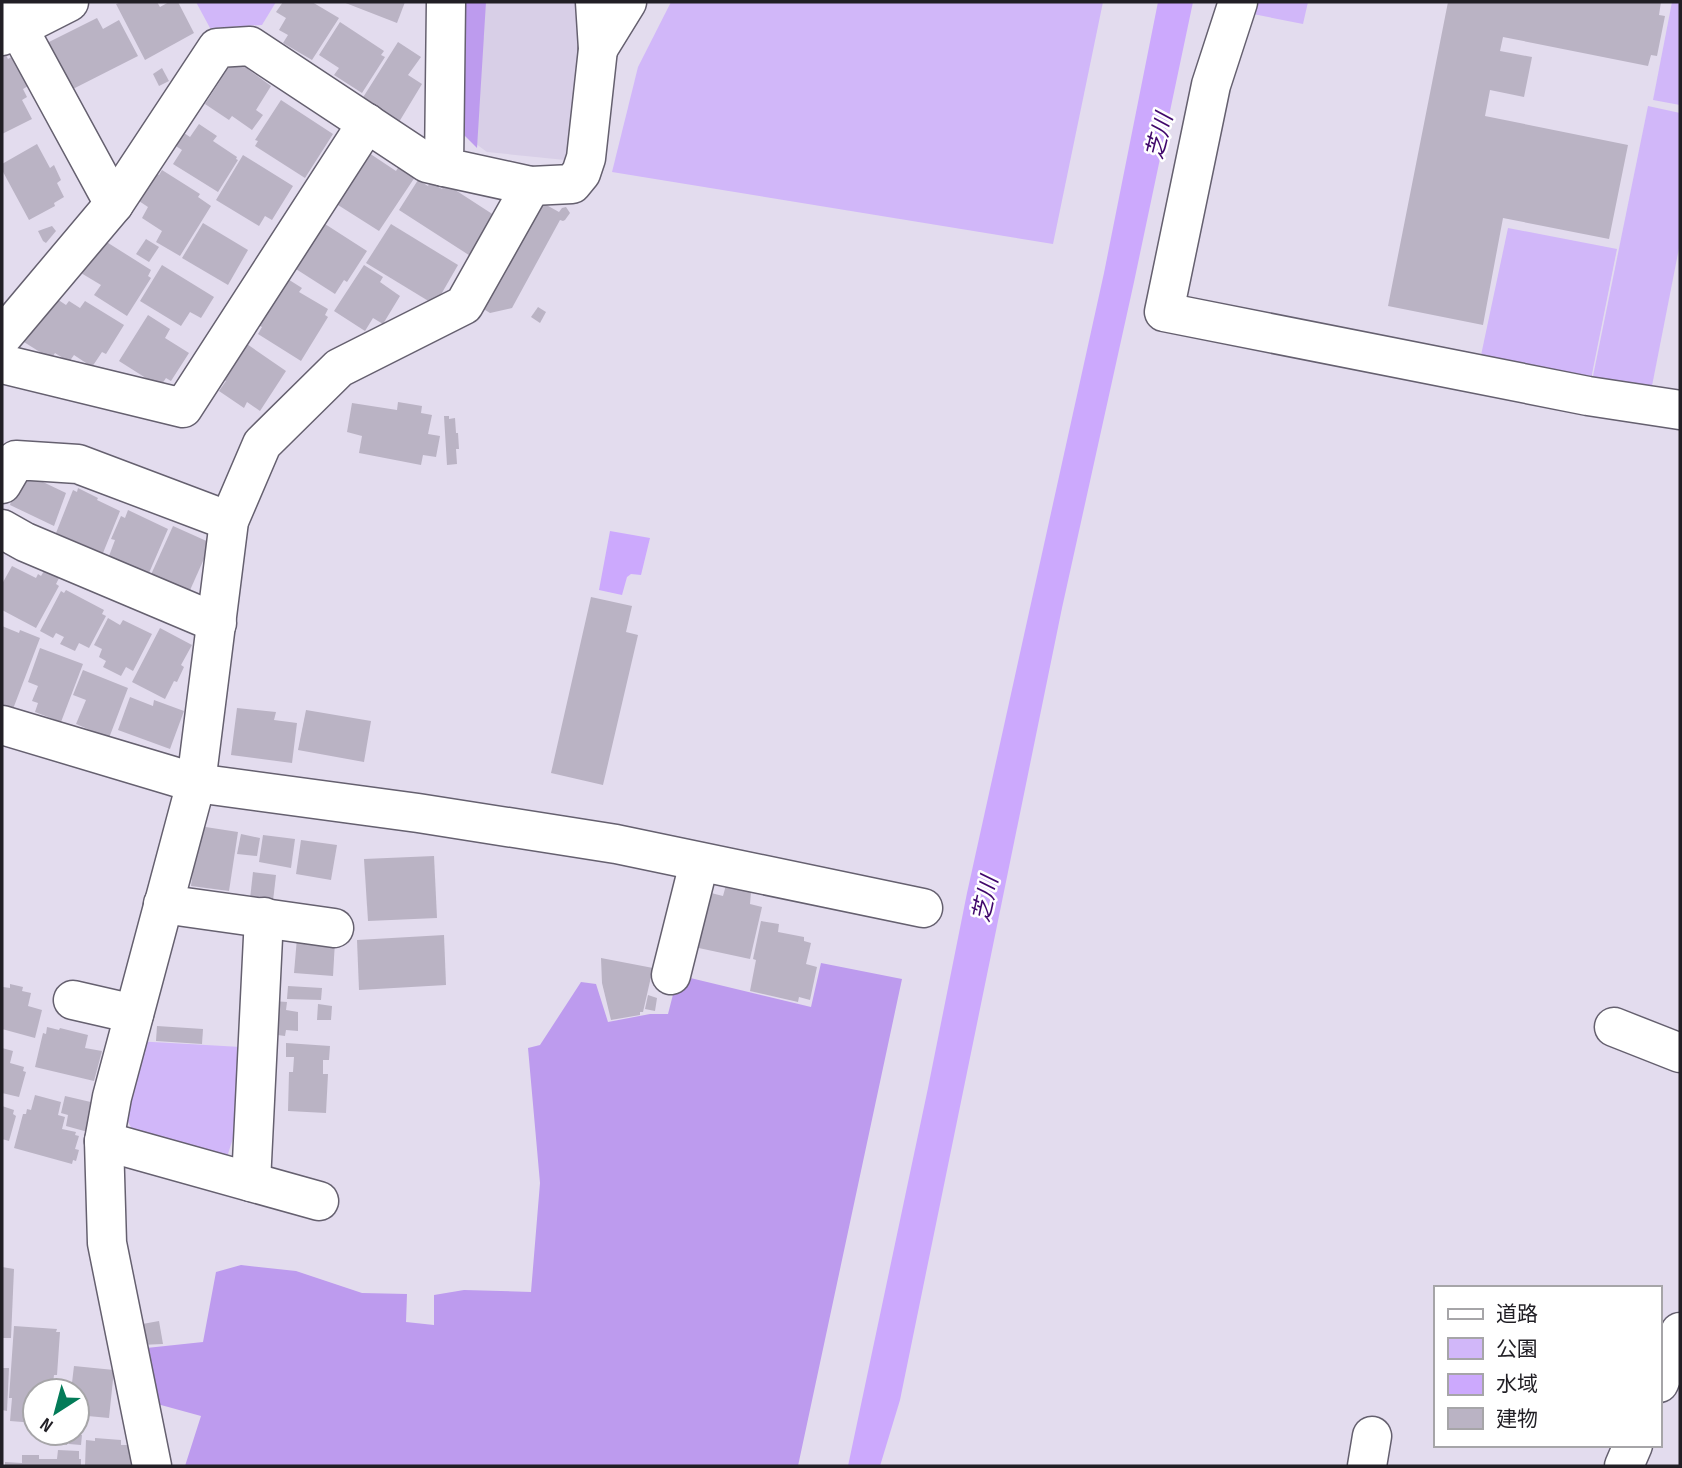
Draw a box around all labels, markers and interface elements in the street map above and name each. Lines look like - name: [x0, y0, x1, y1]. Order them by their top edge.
- water label: 芝川: [1141, 108, 1180, 162]
- water label: 芝川: [968, 871, 1005, 925]
- legend: [1434, 1286, 1661, 1447]
- text: 道路: [1496, 1302, 1538, 1327]
- text: 公園: [1496, 1337, 1538, 1362]
- text: 水域: [1496, 1372, 1538, 1397]
- north arrow: [21, 1377, 91, 1447]
- text: 建物: [1496, 1407, 1538, 1432]
- text: N: [36, 1412, 58, 1437]

